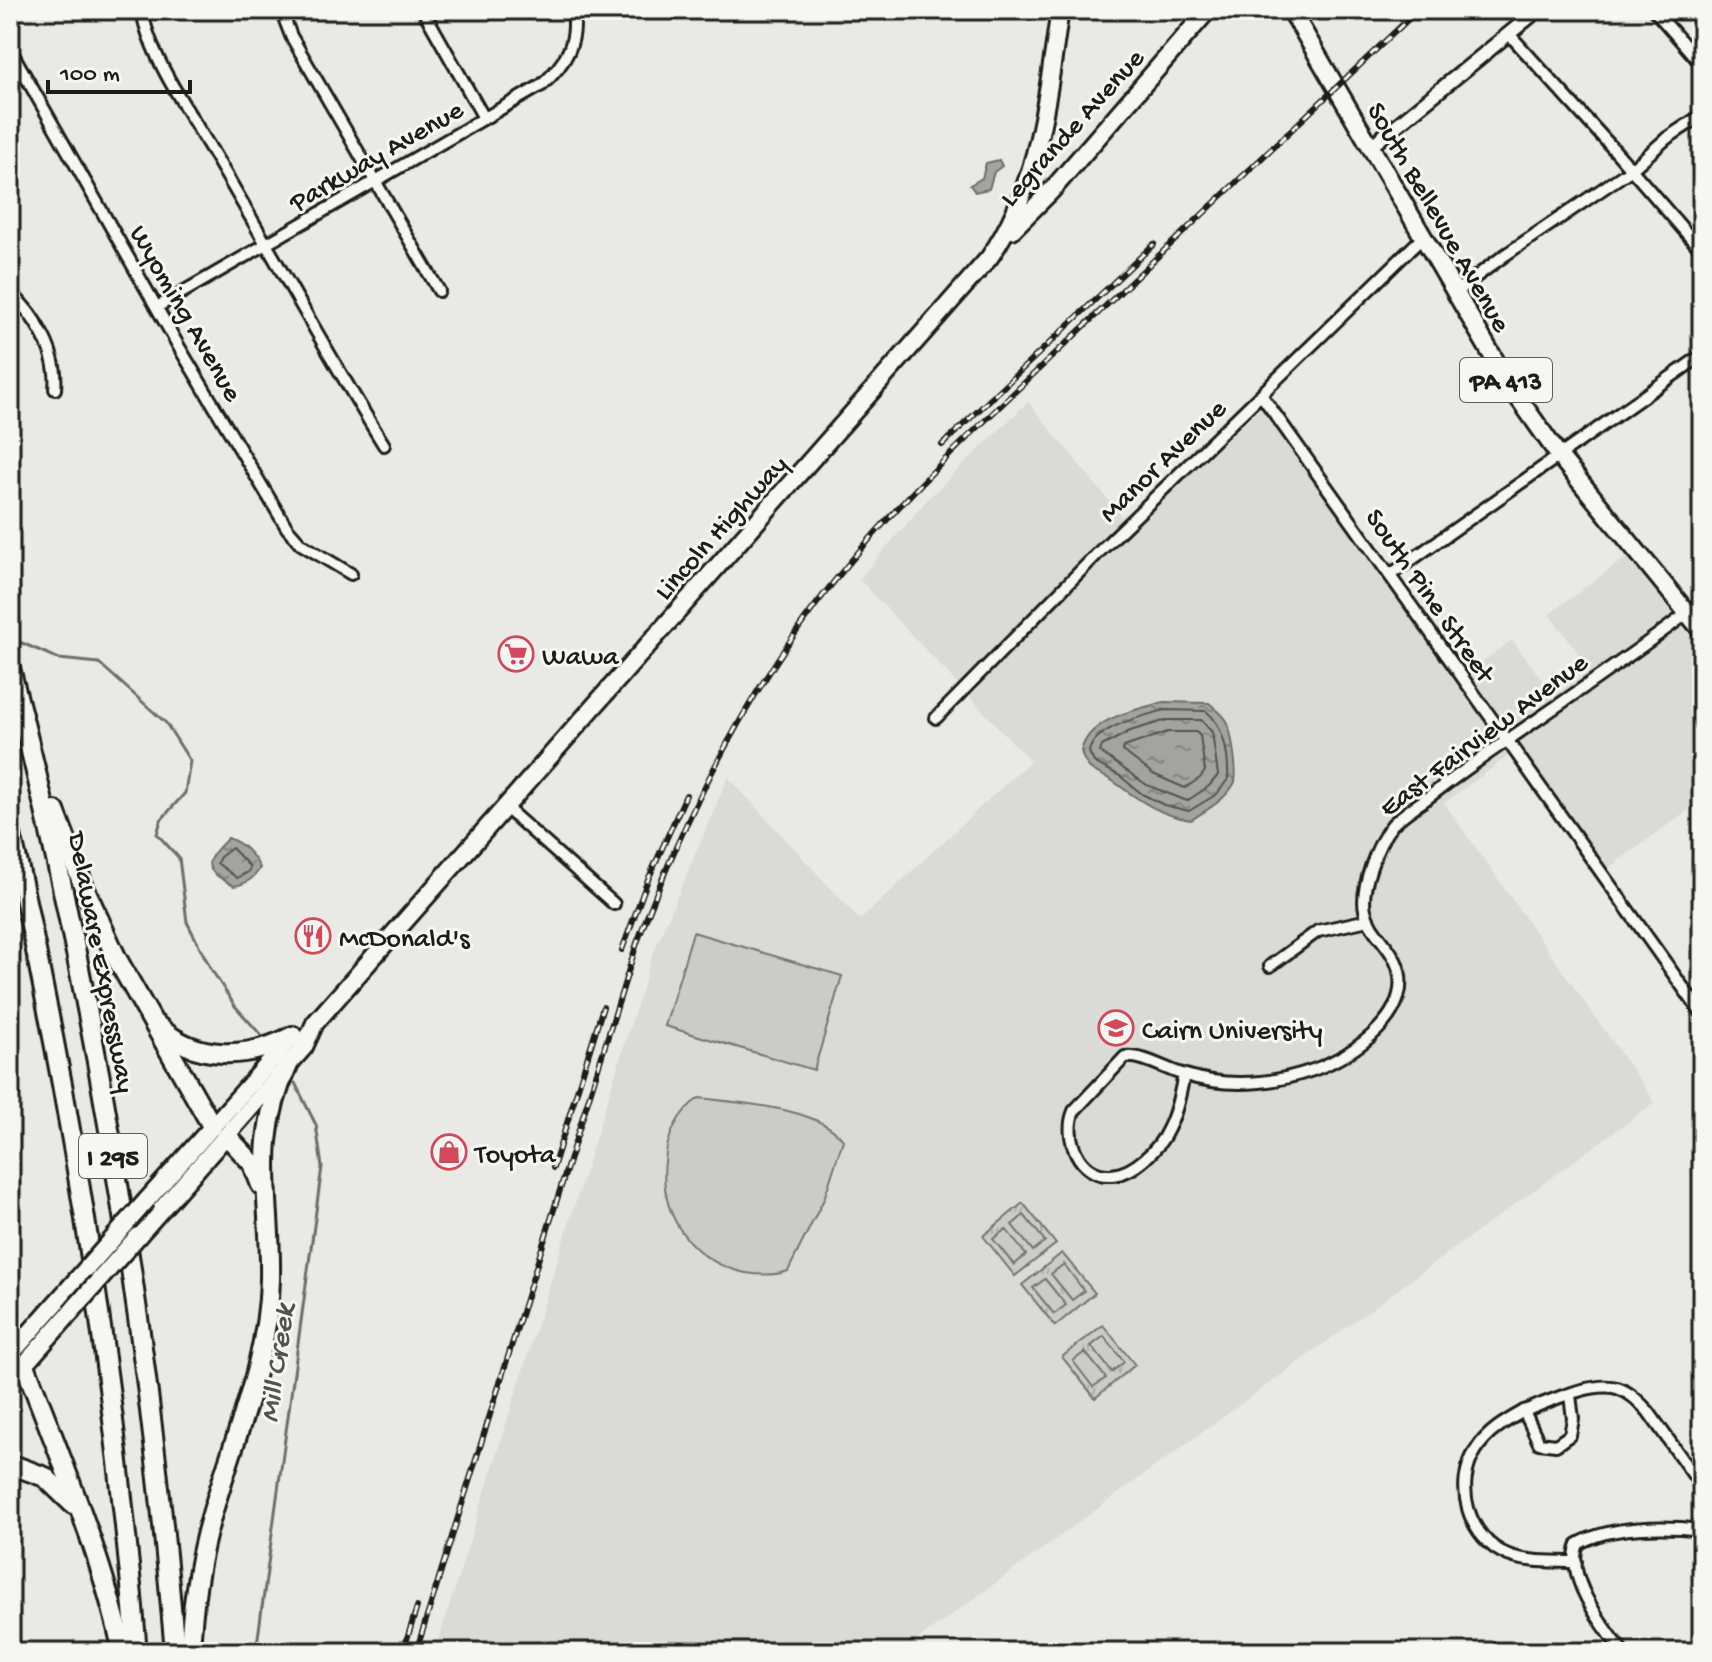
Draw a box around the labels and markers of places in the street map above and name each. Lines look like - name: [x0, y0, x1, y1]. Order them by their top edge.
- supermarket icon: Wawa: [497, 635, 535, 673]
- place label: Wawa: [542, 642, 620, 675]
- restaurant icon: McDonald's: [294, 917, 332, 955]
- place label: McDonald's: [339, 924, 470, 957]
- school or university icon: Cairn University: [1097, 1009, 1135, 1047]
- place label: Cairn University: [1142, 1016, 1323, 1049]
- shop icon: Toyota: [430, 1133, 468, 1171]
- place label: Toyota: [473, 1140, 557, 1173]

